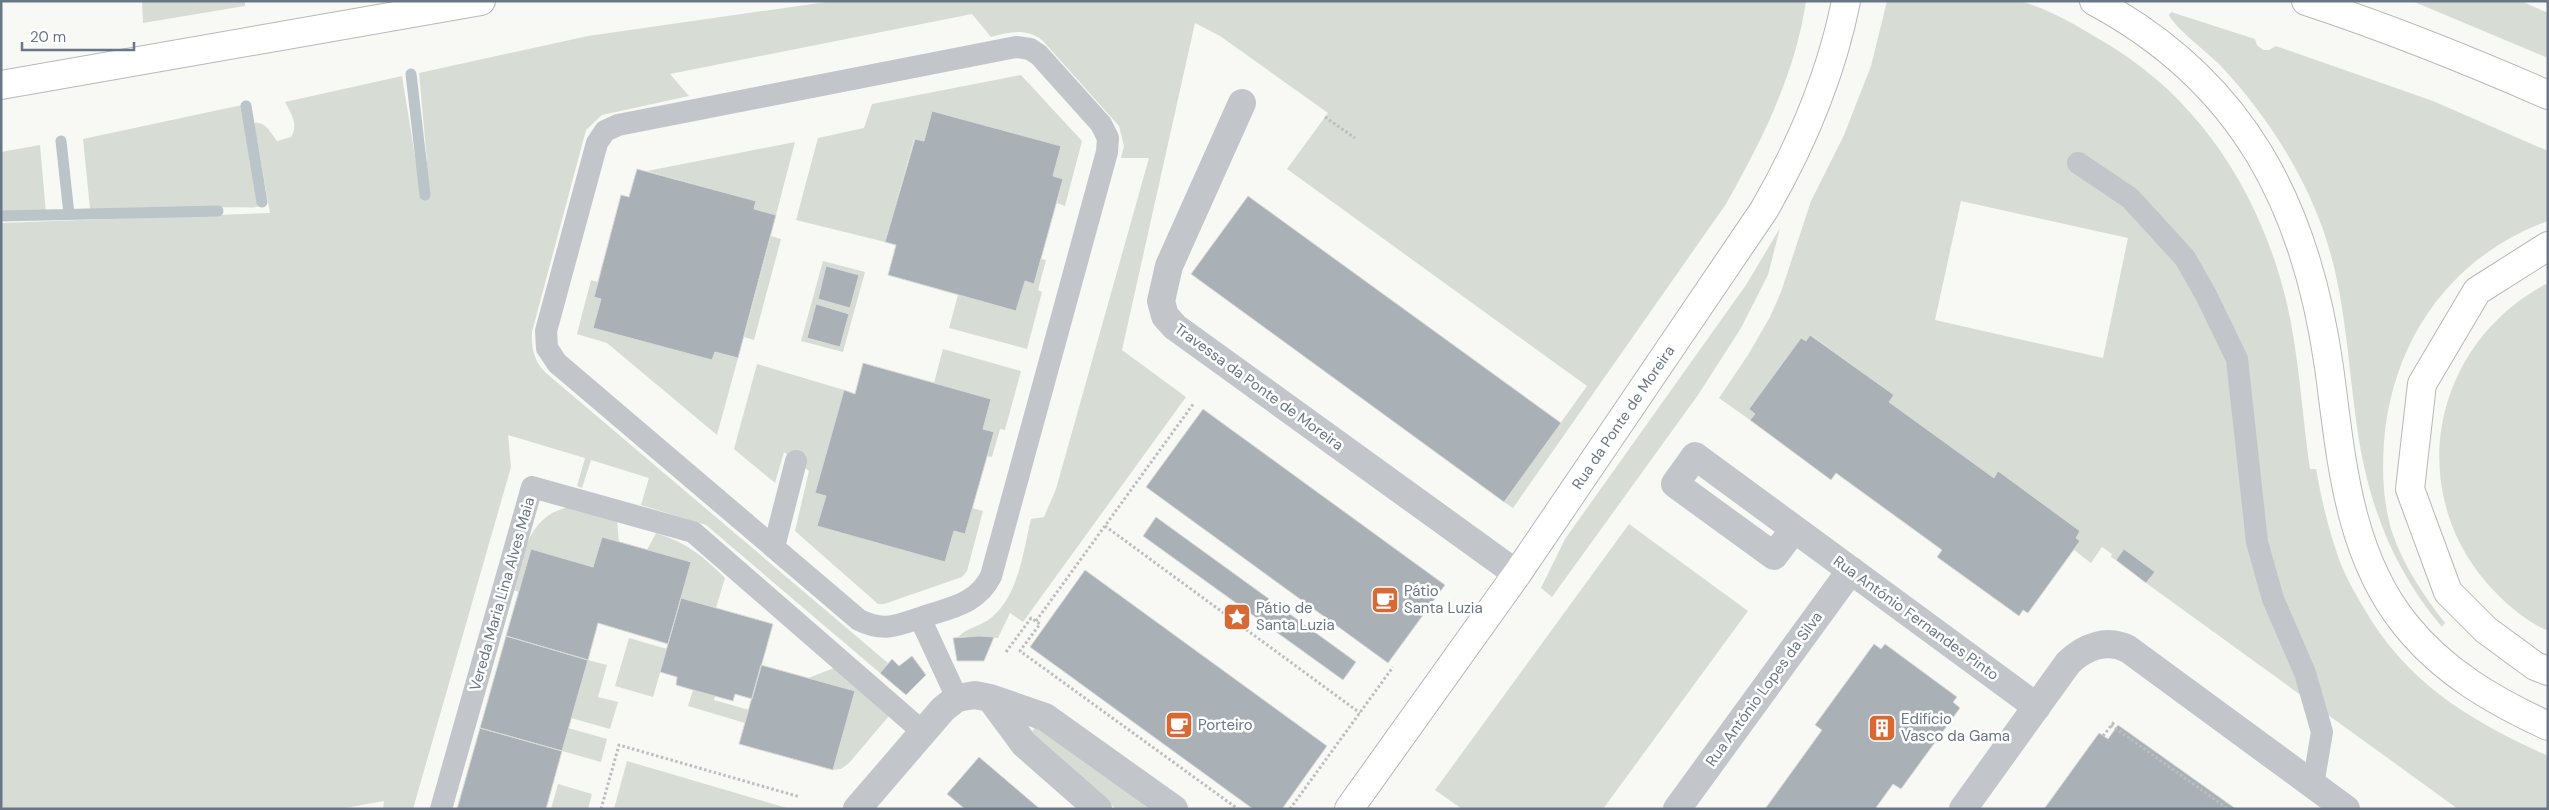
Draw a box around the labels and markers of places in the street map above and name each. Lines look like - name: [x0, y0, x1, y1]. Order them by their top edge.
- place label: Pátio Santa Luzia: [1404, 581, 1483, 618]
- cafe icon: Pátio Santa Luzia: [1370, 585, 1400, 615]
- place label: Pátio de Santa Luzia: [1256, 598, 1335, 635]
- place icon: Pátio de Santa Luzia: [1222, 602, 1252, 632]
- place label: Edifício Vasco da Gama: [1901, 709, 2010, 746]
- cafe icon: Porteiro: [1164, 710, 1194, 740]
- building icon: Edifício Vasco da Gama: [1867, 713, 1897, 743]
- place label: Porteiro: [1198, 715, 1253, 735]

